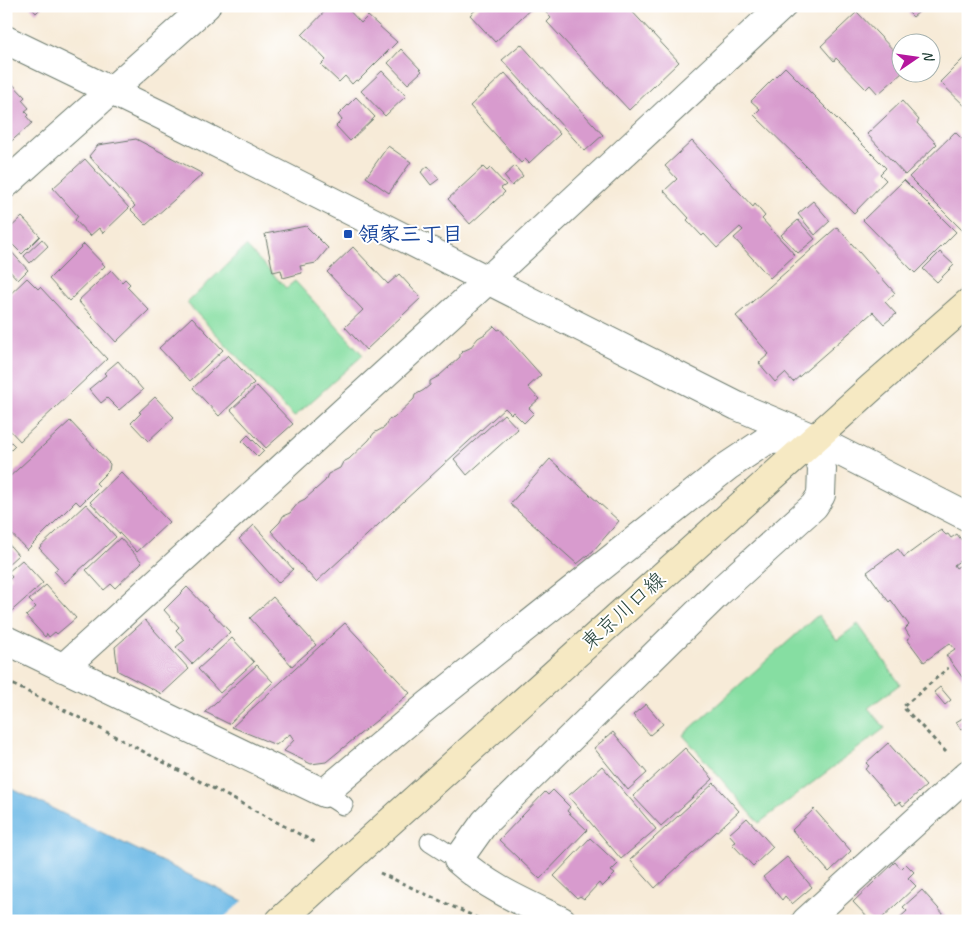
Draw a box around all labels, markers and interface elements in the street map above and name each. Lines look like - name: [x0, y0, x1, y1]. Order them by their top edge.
- north arrow: [892, 32, 942, 82]
- text: N: [919, 49, 938, 64]
- place label: 領家三丁目: [358, 221, 463, 247]
- marker: 領家三丁目: [342, 228, 354, 240]
- street label: 東京川口線: [575, 566, 671, 656]

